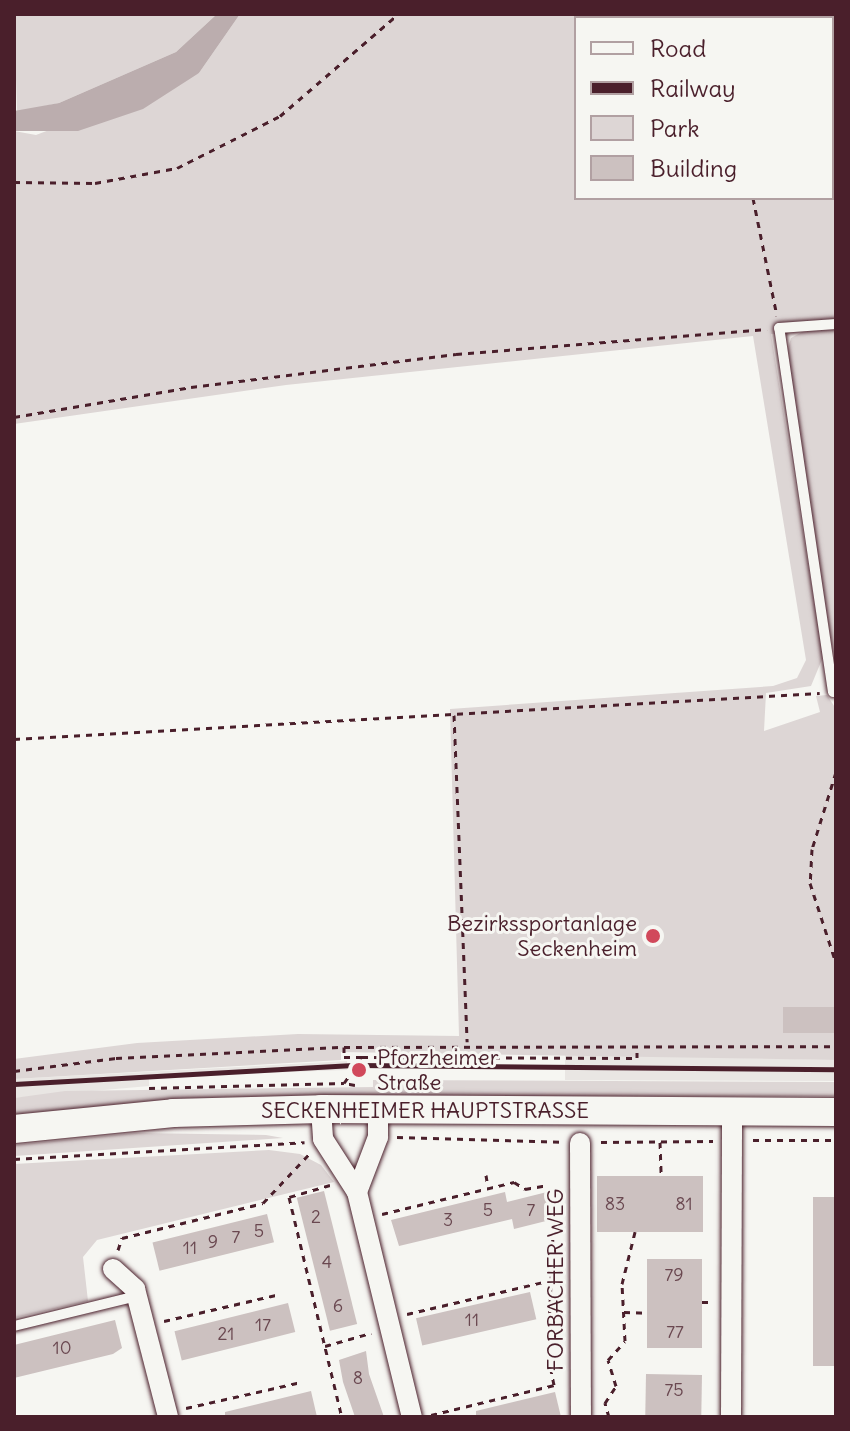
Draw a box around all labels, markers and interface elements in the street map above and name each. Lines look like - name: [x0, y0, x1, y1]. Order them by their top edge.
- legend: [574, 16, 834, 200]
- text: Road: [650, 33, 706, 63]
- text: Railway: [650, 73, 736, 103]
- text: Park: [650, 113, 700, 143]
- text: Building: [650, 153, 737, 183]
- place label: Bezirkssportanlage Seckenheim: [447, 910, 637, 962]
- marker: Bezirkssportanlage Seckenheim: [644, 927, 662, 945]
- place label: Pforzheimer Straße: [377, 1044, 499, 1096]
- marker: Pforzheimer Straße: [348, 1059, 370, 1081]
- street label: SECKENHEIMER HAUPTSTRASSE: [261, 1098, 589, 1124]
- street label: FORBACHER WEG: [543, 1189, 569, 1371]
- house number: 83: [605, 1193, 625, 1215]
- house number: 81: [675, 1193, 693, 1215]
- house number: 5: [483, 1199, 493, 1221]
- house number: 7: [527, 1199, 535, 1221]
- house number: 2: [311, 1206, 321, 1228]
- house number: 3: [443, 1209, 453, 1231]
- house number: 5: [254, 1220, 264, 1242]
- house number: 7: [232, 1226, 240, 1248]
- house number: 9: [208, 1231, 218, 1253]
- house number: 11: [183, 1237, 197, 1259]
- house number: 4: [322, 1251, 332, 1273]
- house number: 79: [664, 1264, 684, 1286]
- house number: 6: [333, 1295, 343, 1317]
- house number: 11: [465, 1309, 479, 1331]
- house number: 17: [255, 1314, 271, 1336]
- house number: 77: [666, 1321, 684, 1343]
- house number: 21: [217, 1323, 235, 1345]
- house number: 10: [53, 1337, 71, 1359]
- house number: 8: [353, 1367, 363, 1389]
- house number: 75: [664, 1379, 684, 1401]

